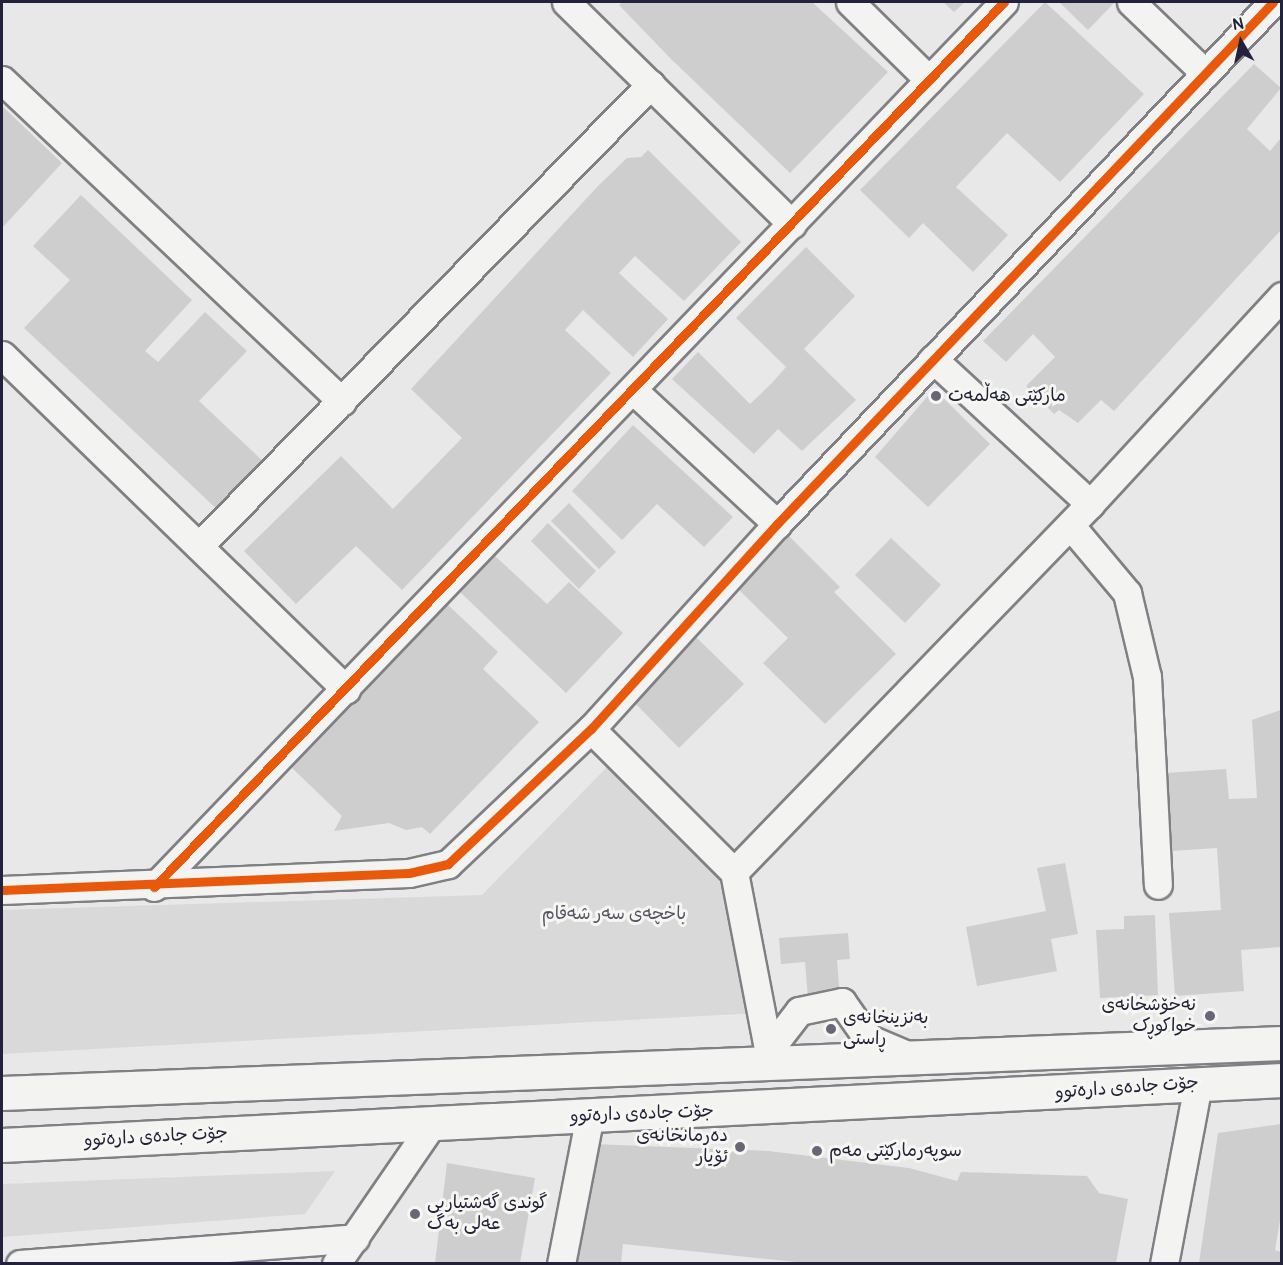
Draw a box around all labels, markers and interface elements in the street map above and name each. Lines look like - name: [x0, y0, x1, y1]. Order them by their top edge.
- north arrow: [1211, 12, 1271, 72]
- text: N: [1231, 13, 1245, 35]
- place label: مارکێتی هەڵمەت: [948, 385, 1066, 407]
- marker: مارکێتی هەڵمەت: [929, 389, 943, 403]
- park label: باخچەی سەر شەقام: [542, 903, 686, 925]
- place label: نەخۆشخانەی خواکوڕک: [1102, 995, 1196, 1038]
- marker: نەخۆشخانەی خواکوڕک: [1201, 1007, 1219, 1025]
- place label: بەنزینخانەی ڕاستی: [843, 1008, 928, 1050]
- marker: بەنزینخانەی ڕاستی: [824, 1022, 838, 1036]
- street label: جۆت جادەی دارەتوو: [1054, 1072, 1200, 1104]
- street label: جۆت جادەی دارەتوو: [570, 1101, 714, 1127]
- street label: جۆت جادەی دارەتوو: [84, 1122, 228, 1152]
- place label: دەرمانخانەی ئۆیار: [636, 1126, 728, 1168]
- marker: دەرمانخانەی ئۆیار: [733, 1140, 747, 1154]
- place label: سوپەرمارکێتی مەم: [829, 1140, 962, 1162]
- marker: سوپەرمارکێتی مەم: [810, 1144, 824, 1158]
- place label: گوندی گەشتیاریی عەلی بەگ: [427, 1193, 548, 1236]
- marker: گوندی گەشتیاریی عەلی بەگ: [408, 1207, 422, 1221]

